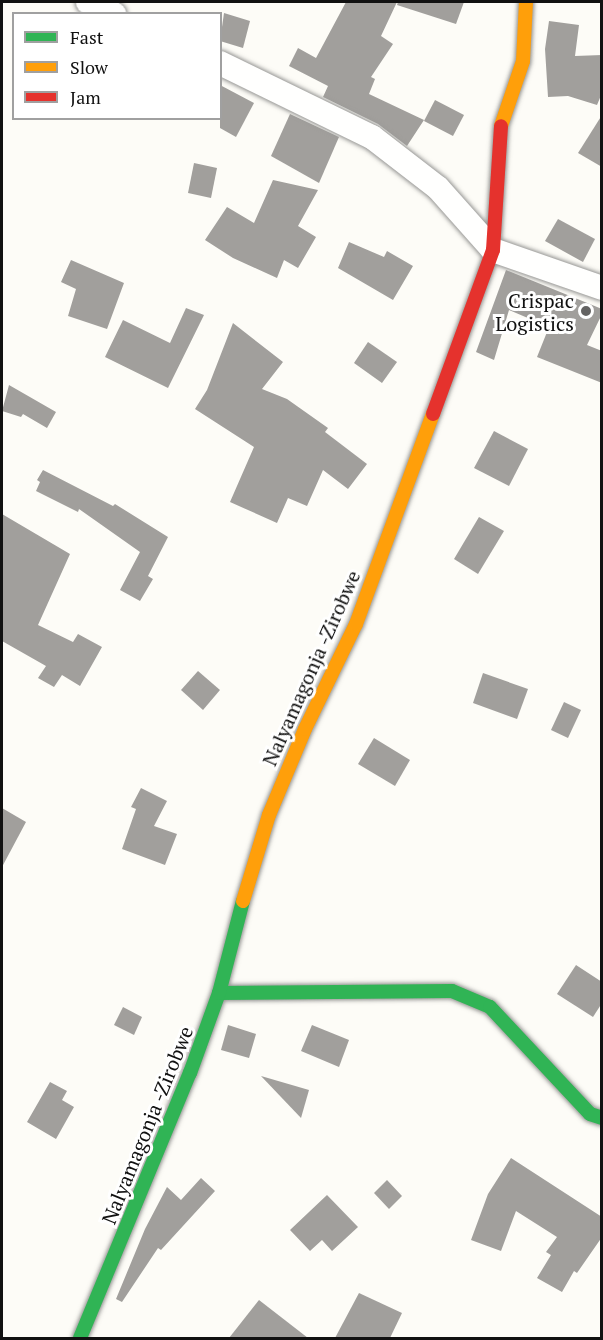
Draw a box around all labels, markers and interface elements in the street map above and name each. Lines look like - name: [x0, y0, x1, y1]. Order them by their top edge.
- legend: [12, 12, 222, 120]
- text: Fast: [70, 25, 103, 49]
- text: Slow: [70, 55, 108, 79]
- text: Jam: [70, 85, 101, 109]
- place label: Crispac Logistics: [495, 288, 574, 335]
- marker: Crispac Logistics: [579, 304, 593, 318]
- street label: Nalyamagonja -Zirobwe: [257, 566, 365, 770]
- street label: Nalyamagonja -Zirobwe: [96, 1022, 198, 1228]

